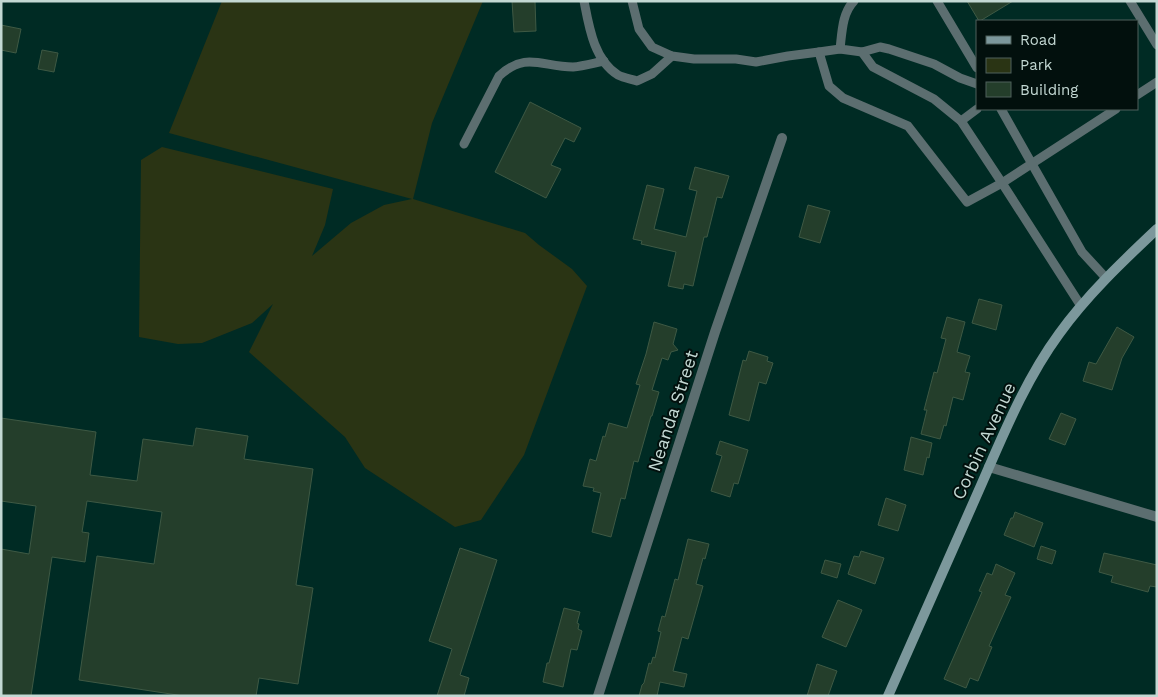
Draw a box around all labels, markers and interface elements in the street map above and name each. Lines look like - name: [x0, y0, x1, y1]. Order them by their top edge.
- legend: [976, 20, 1138, 110]
- text: Road: [1020, 31, 1057, 49]
- text: Park: [1020, 56, 1053, 74]
- text: Building: [1020, 81, 1078, 99]
- street label: Neanda Street: [643, 347, 702, 474]
- street label: Corbin Avenue: [947, 379, 1020, 503]

